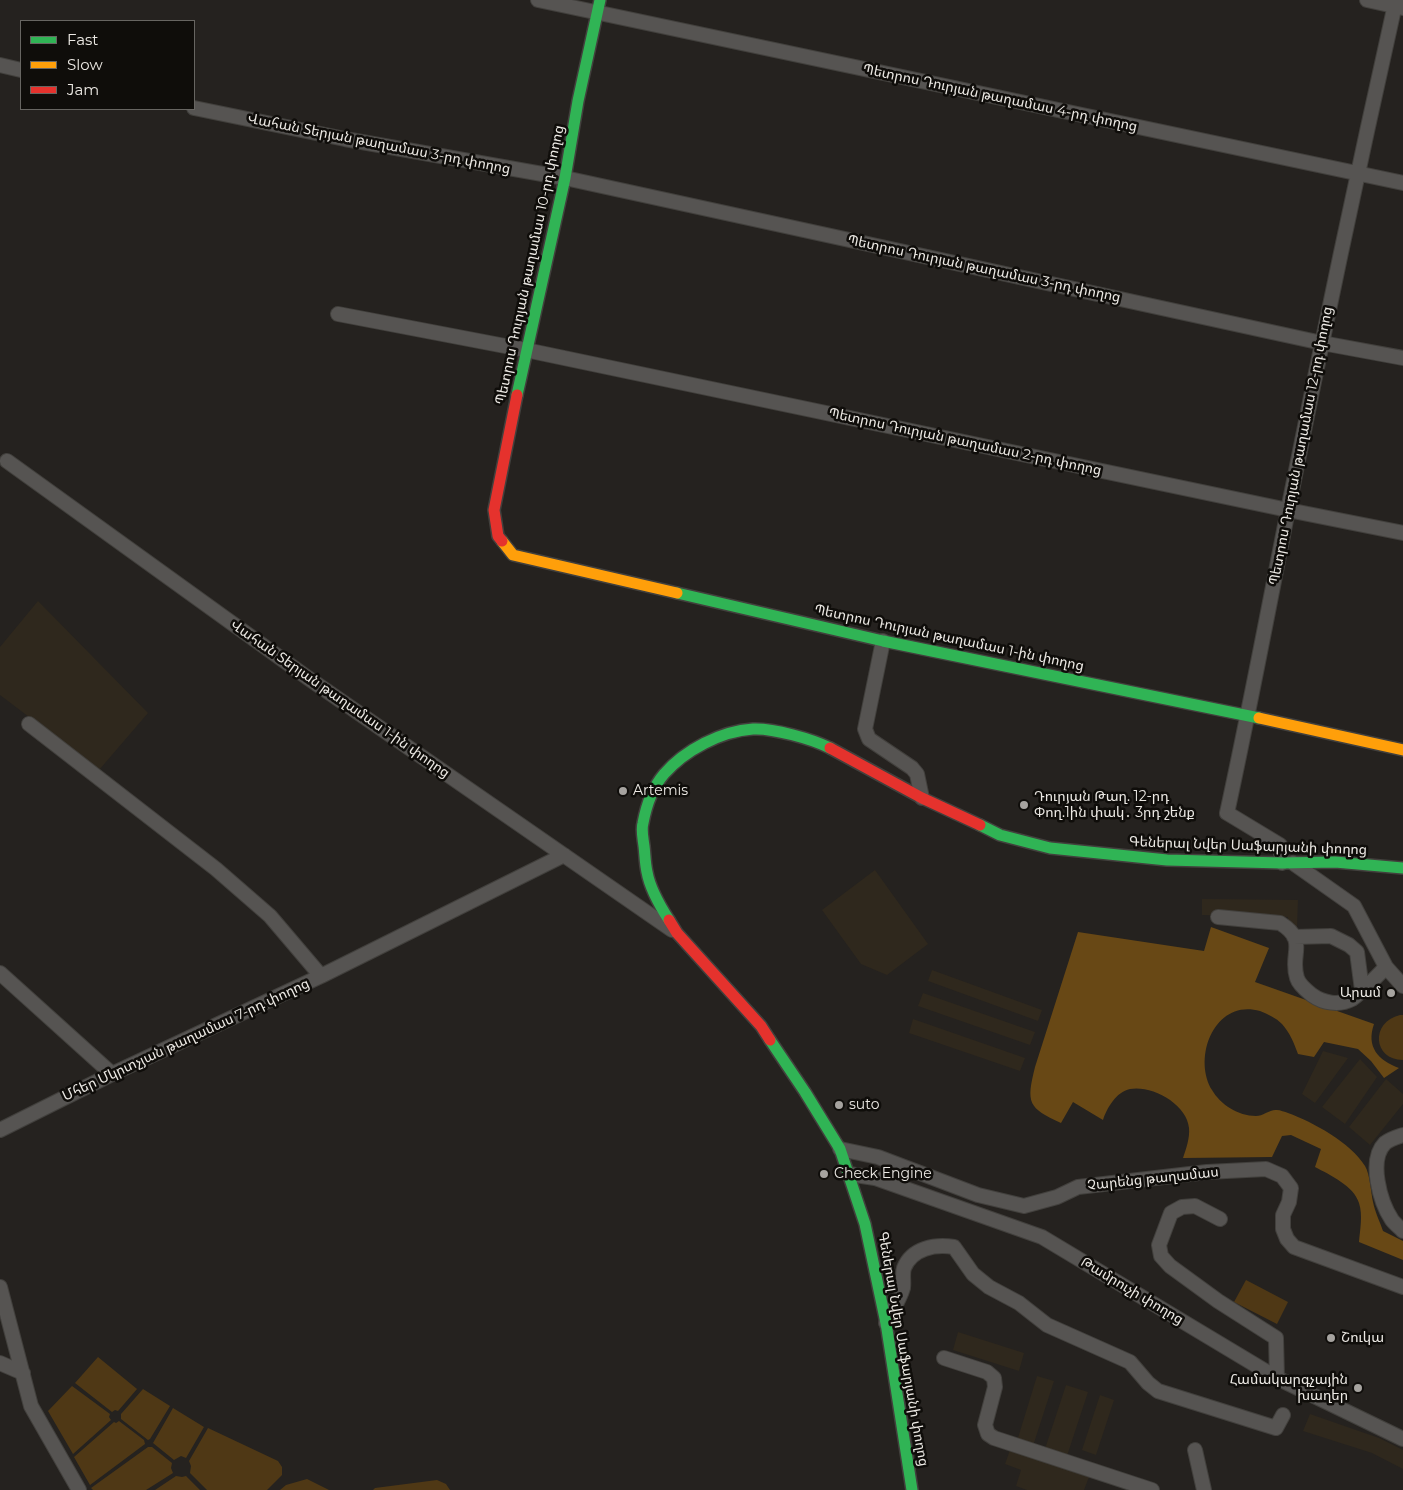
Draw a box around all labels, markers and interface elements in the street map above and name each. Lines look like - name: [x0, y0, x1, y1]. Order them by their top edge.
- legend: [20, 20, 195, 110]
- text: Fast: [67, 30, 98, 49]
- text: Slow: [67, 55, 103, 74]
- street label: Պետրոս Դուրյան թաղամաս 4-րդ փողոց: [861, 61, 1139, 135]
- text: Jam: [67, 80, 99, 99]
- street label: Վահան Տերյան թաղամաս 3-րդ փողոց: [246, 110, 512, 178]
- street label: Պետրոս Դուրյան թաղամաս 10-րդ փողոց: [492, 124, 568, 406]
- street label: Պետրոս Դուրյան թաղամաս 3-րդ փողոց: [846, 232, 1122, 306]
- street label: Պետրոս Դուրյան թաղամաս 12-րդ փողոց: [1266, 305, 1336, 587]
- street label: Պետրոս Դուրյան թաղամաս 2-րդ փողոց: [827, 405, 1103, 479]
- street label: Պետրոս Դուրյան թաղամաս 1-ին փողոց: [813, 601, 1085, 675]
- street label: Վահան Տերյան թաղամաս 1-ին փողոց: [227, 616, 453, 782]
- place label: Artemis: [633, 783, 688, 799]
- marker: Artemis: [617, 785, 629, 797]
- place label: Դուրյան Թաղ. 12-րդ Փող.1ին փակ․ 3րդ շենք: [1034, 789, 1195, 822]
- marker: Դուրյան Թաղ. 12-րդ Փող.1ին փակ․ 3րդ շենք: [1018, 799, 1030, 811]
- street label: Գեներալ Նվեր Սաֆարյանի փողոց: [1129, 833, 1367, 859]
- street label: Մհեր Մկրտչյան թաղամաս 7-րդ փողոց: [60, 975, 312, 1105]
- place label: Արամ: [1340, 985, 1381, 1001]
- marker: Արամ: [1385, 987, 1397, 999]
- place label: suto: [849, 1097, 879, 1113]
- marker: suto: [833, 1099, 845, 1111]
- street label: Չարենց թաղամաս: [1086, 1164, 1220, 1194]
- place label: Check Engine: [834, 1166, 932, 1182]
- marker: Check Engine: [818, 1168, 830, 1180]
- street label: Գեներալ Նվեր Սաֆարյանի փողոց: [874, 1230, 932, 1468]
- street label: Թամրուչի փողոց: [1078, 1254, 1186, 1328]
- place label: Շուկա: [1341, 1330, 1384, 1346]
- marker: Շուկա: [1325, 1332, 1337, 1344]
- place label: Համակարգչային խաղեր: [1230, 1372, 1348, 1404]
- marker: Համակարգչային խաղեր: [1352, 1382, 1364, 1394]

